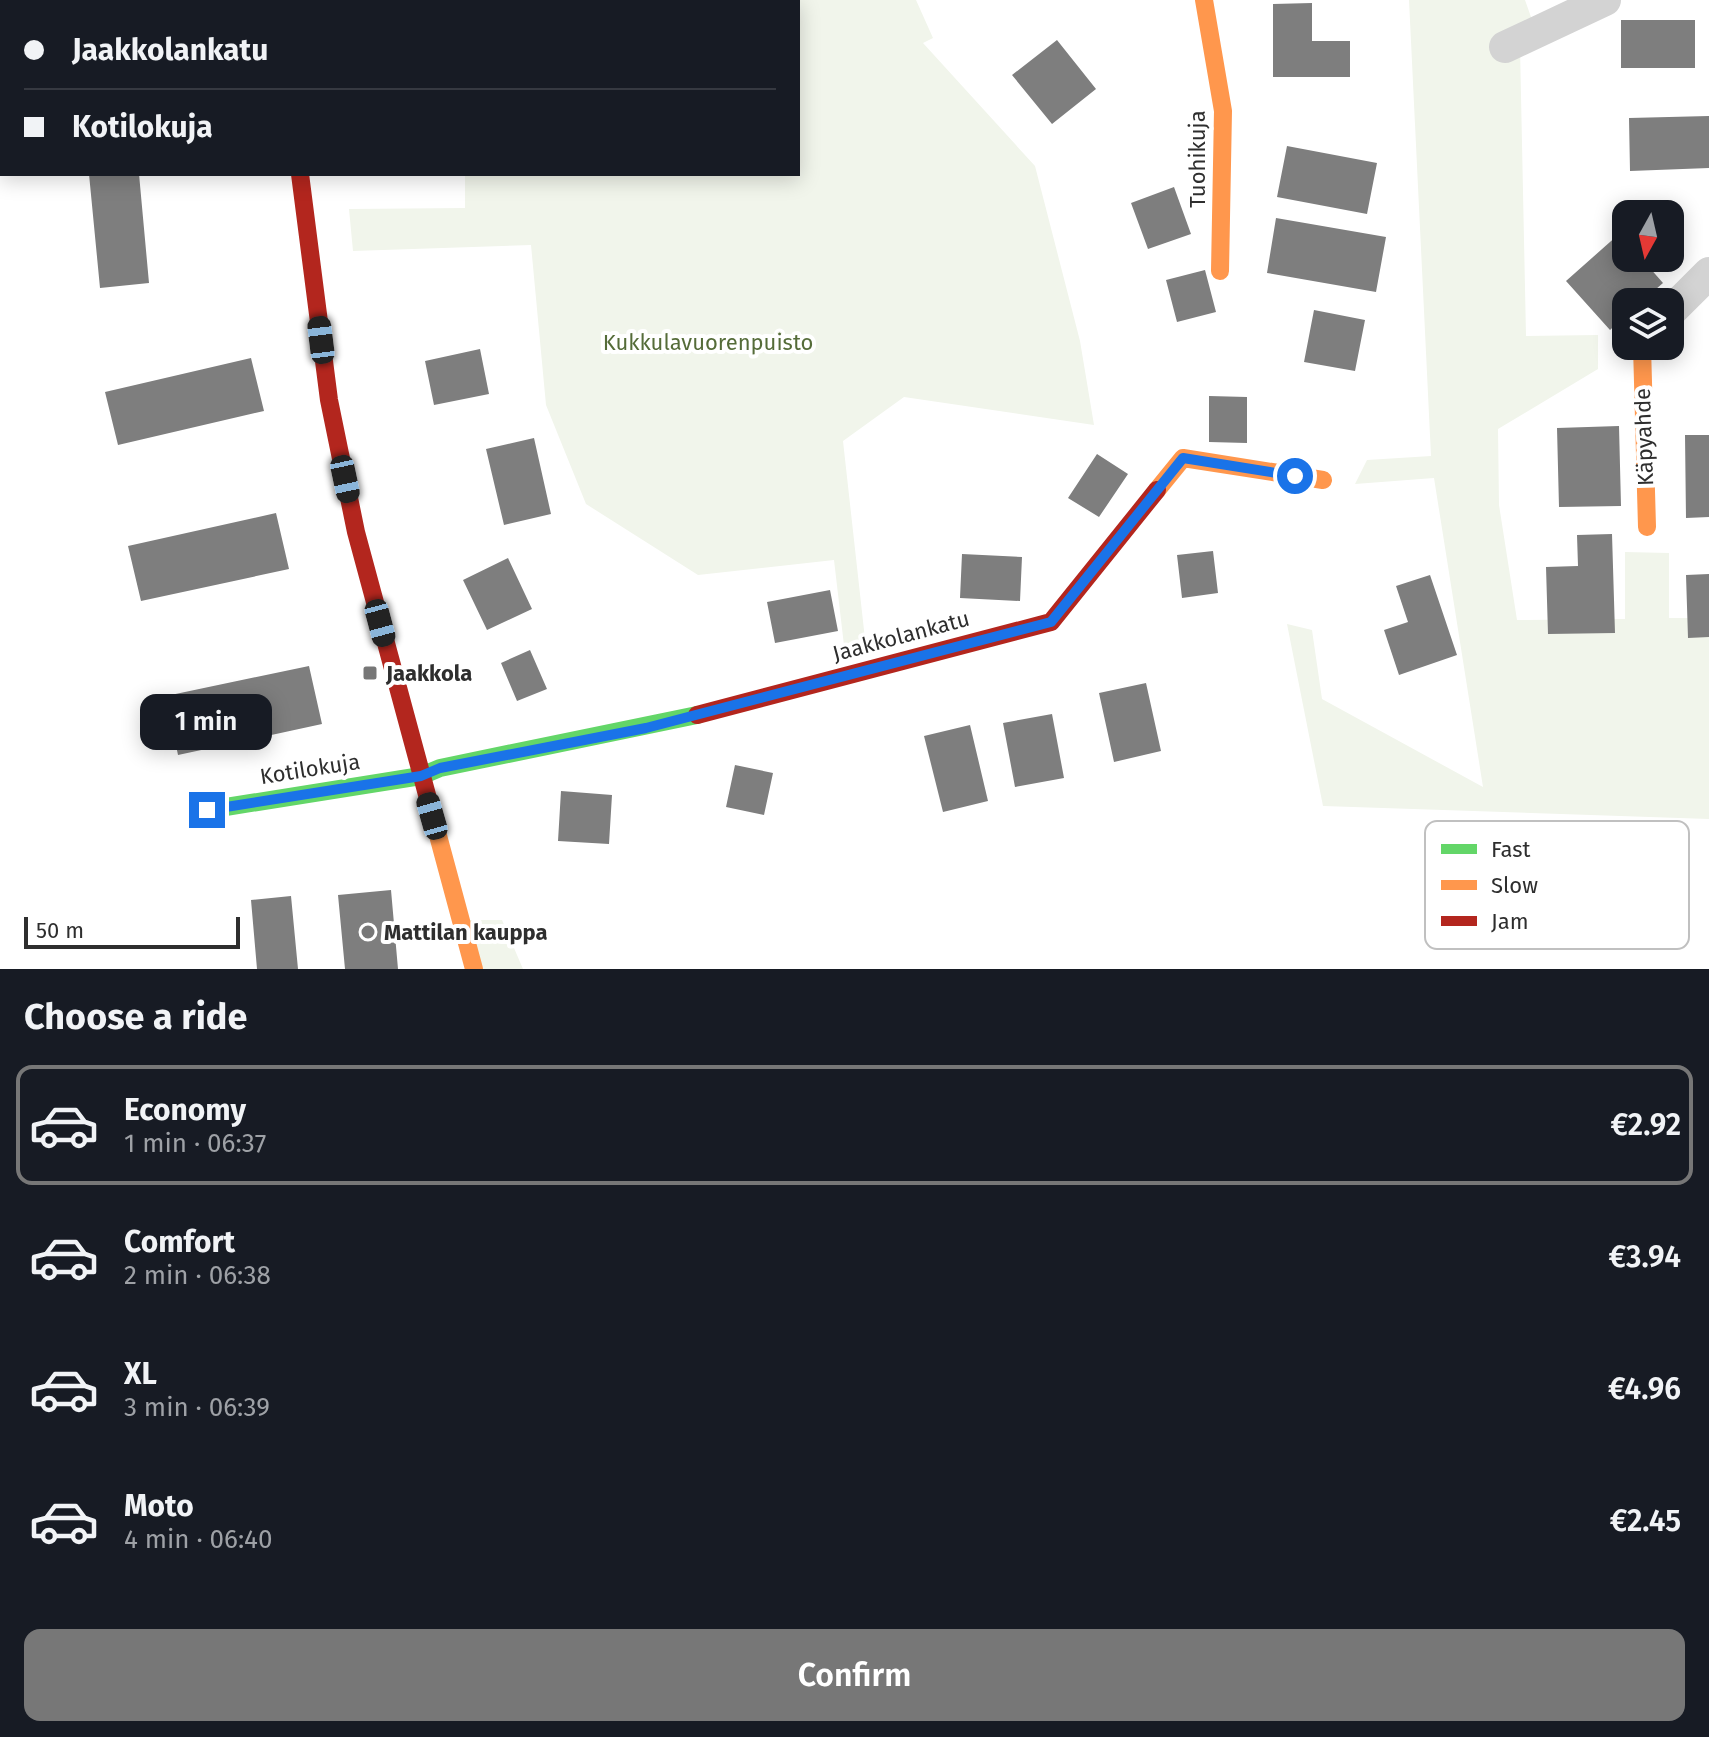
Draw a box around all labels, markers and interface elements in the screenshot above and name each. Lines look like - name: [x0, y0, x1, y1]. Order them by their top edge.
- text: Jaakkolankatu: [72, 32, 268, 68]
- text: Kotilokuja: [72, 109, 213, 145]
- street label: Tuohikuja: [1184, 110, 1211, 208]
- north arrow: [1612, 200, 1684, 272]
- map controls: [1612, 200, 1684, 360]
- button: layers: [1612, 288, 1684, 360]
- car: [306, 315, 336, 365]
- park label: Kukkulavuorenpuisto: [603, 329, 813, 356]
- street label: Käpyahde: [1629, 387, 1659, 487]
- car: [328, 453, 362, 505]
- route start: [1277, 458, 1313, 494]
- car: [362, 597, 398, 649]
- street label: Jaakkolankatu: [830, 605, 972, 667]
- place label: Jaakkola: [385, 660, 472, 687]
- marker: Jaakkola: [361, 664, 379, 682]
- callout: 1 min: [141, 694, 273, 750]
- text: 1 min: [175, 706, 237, 737]
- street label: Kotilokuja: [258, 748, 362, 790]
- car: [414, 790, 450, 842]
- route end: [189, 792, 225, 828]
- legend: [1425, 821, 1689, 949]
- text: Fast: [1491, 836, 1531, 863]
- text: Slow: [1491, 872, 1538, 899]
- text: Jam: [1491, 908, 1529, 935]
- scale bar: [24, 913, 240, 949]
- text: 50 m: [36, 917, 84, 944]
- place label: Mattilan kauppa: [384, 919, 547, 946]
- marker: Mattilan kauppa: [359, 923, 377, 941]
- text: Choose a ride: [24, 995, 247, 1039]
- icon: car: [28, 1089, 100, 1161]
- text: Economy: [124, 1092, 246, 1128]
- text: €2.92: [1611, 1107, 1681, 1143]
- text: 1 min · 06:37: [124, 1128, 266, 1159]
- icon: car: [28, 1221, 100, 1293]
- text: Comfort: [124, 1224, 235, 1260]
- text: €3.94: [1608, 1239, 1681, 1275]
- text: 2 min · 06:38: [124, 1260, 271, 1291]
- icon: car: [28, 1353, 100, 1425]
- text: XL: [124, 1356, 157, 1392]
- text: €4.96: [1608, 1371, 1681, 1407]
- text: 3 min · 06:39: [124, 1392, 270, 1423]
- icon: car: [28, 1485, 100, 1557]
- text: Moto: [124, 1488, 194, 1524]
- text: €2.45: [1610, 1503, 1681, 1539]
- text: 4 min · 06:40: [124, 1524, 272, 1555]
- button: Confirm: [24, 1629, 1685, 1721]

